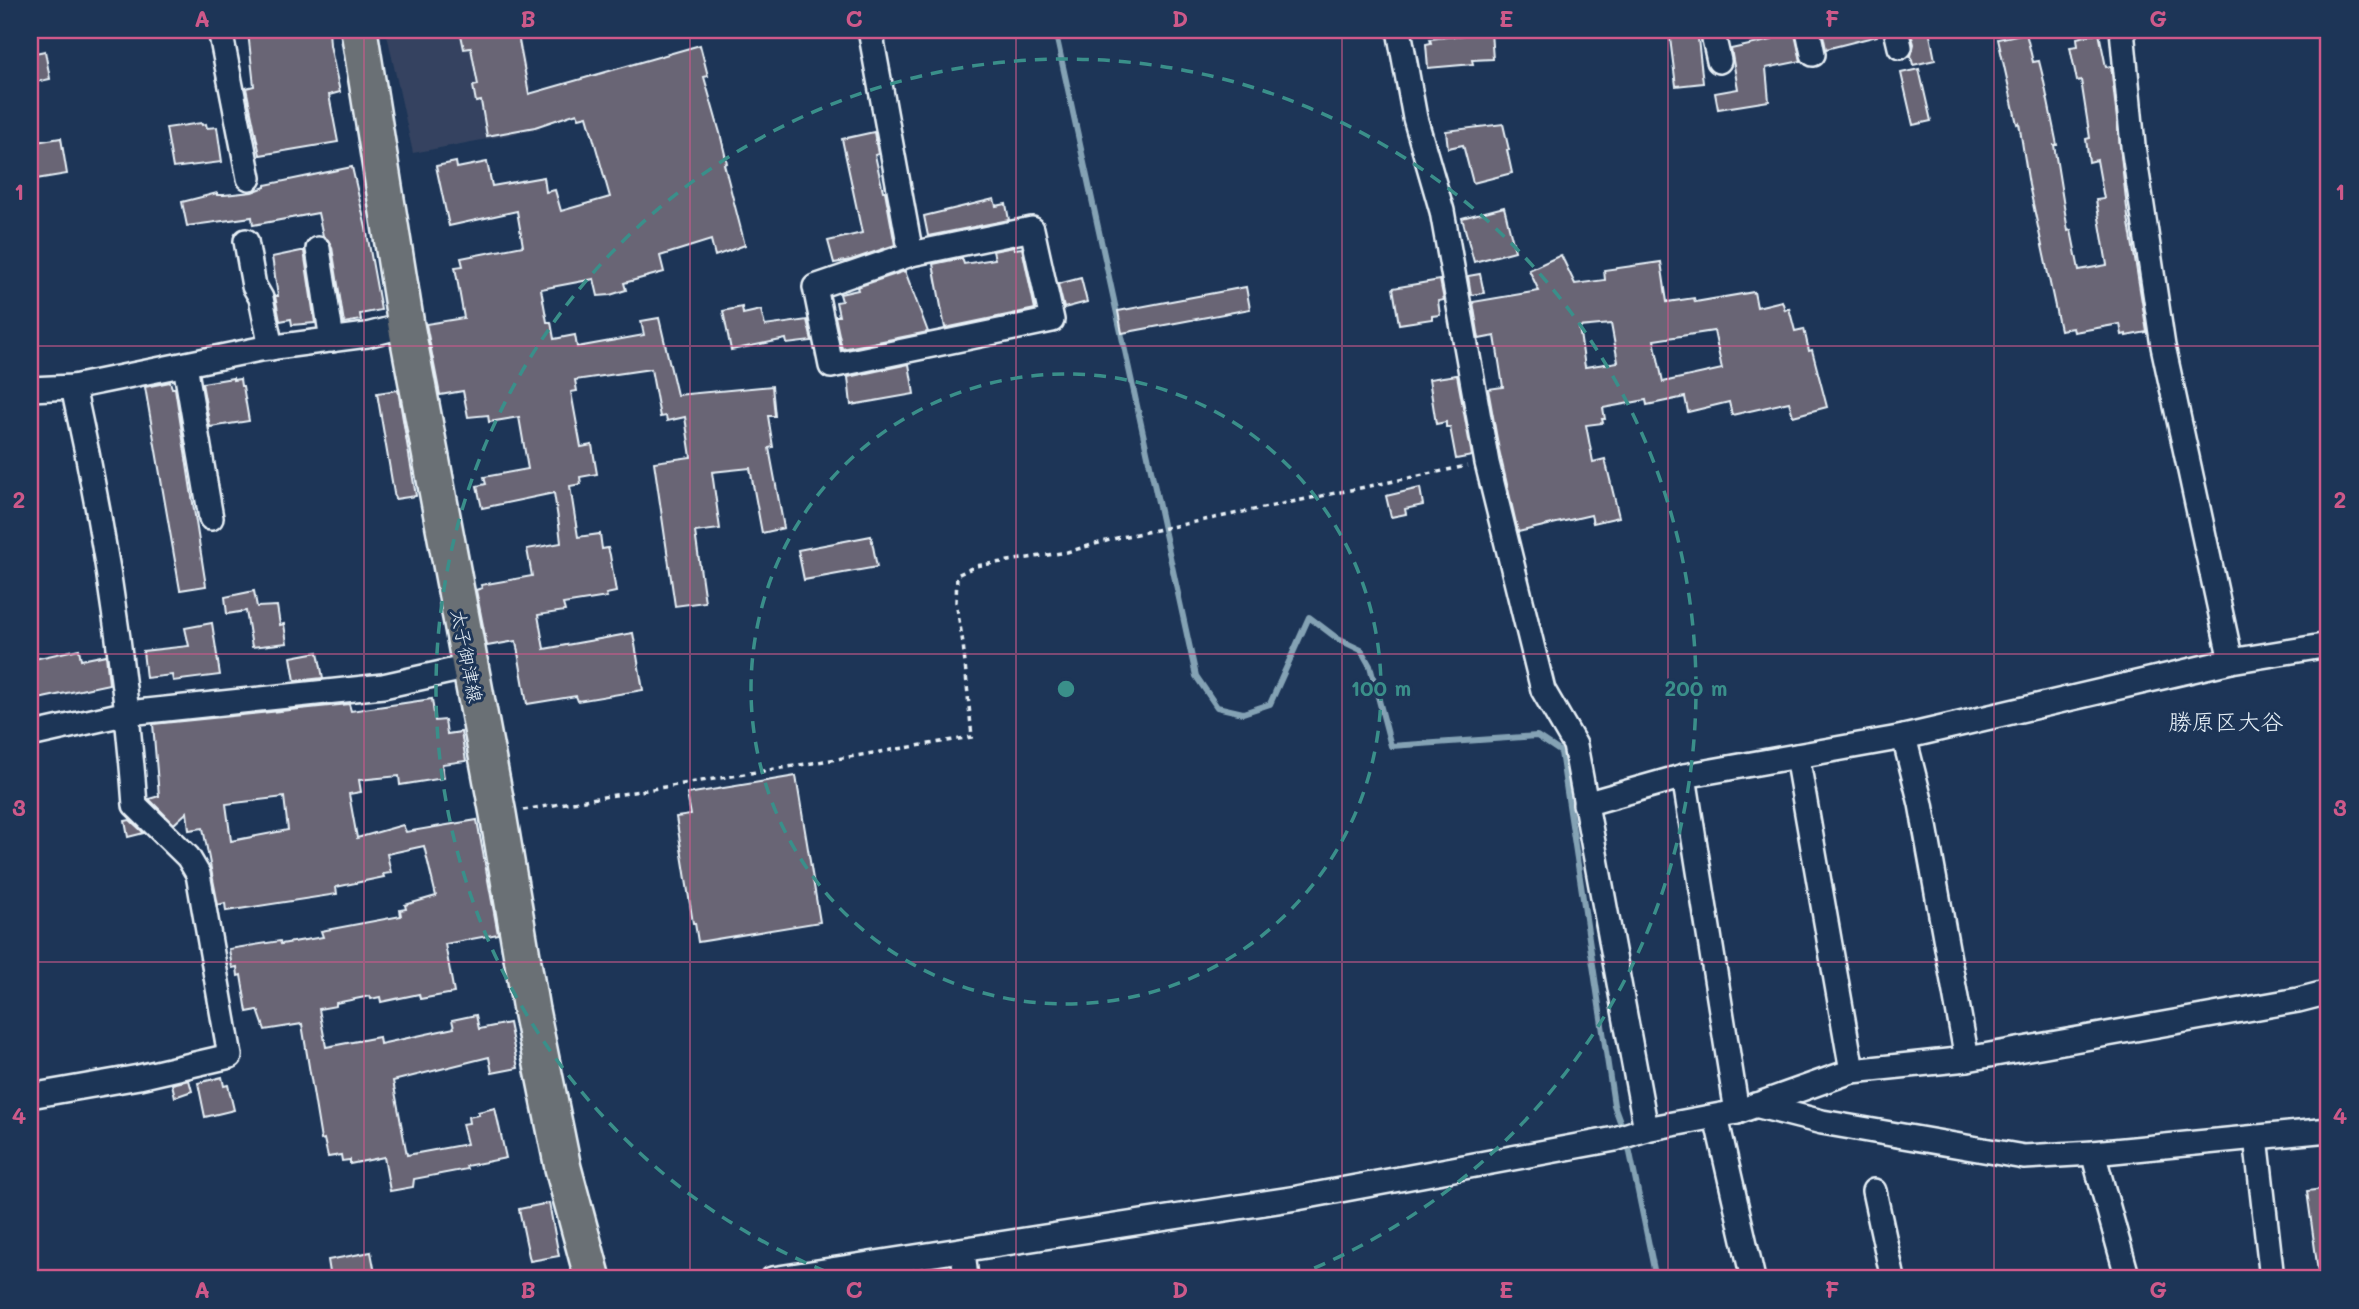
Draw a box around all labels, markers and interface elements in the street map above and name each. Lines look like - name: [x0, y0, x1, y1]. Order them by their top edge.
- text: A: [194, 3, 210, 33]
- text: B: [520, 3, 536, 33]
- text: C: [845, 3, 863, 33]
- text: D: [1172, 3, 1188, 33]
- text: E: [1499, 3, 1513, 33]
- text: F: [1825, 3, 1839, 33]
- text: G: [2149, 3, 2167, 33]
- text: 1: [14, 176, 24, 206]
- text: 1: [2335, 176, 2345, 206]
- text: 2: [13, 484, 25, 514]
- text: 2: [2334, 484, 2346, 514]
- street label: 太子御津線: [446, 607, 489, 705]
- text: 100 m: [1351, 674, 1411, 701]
- text: 200 m: [1665, 674, 1727, 701]
- centre of rings: [1054, 677, 1078, 701]
- district label: 勝原区大谷: [2169, 706, 2284, 736]
- text: 3: [12, 792, 26, 822]
- text: 3: [2333, 792, 2347, 822]
- text: 4: [12, 1100, 26, 1130]
- text: 4: [2333, 1100, 2347, 1130]
- text: A: [194, 1274, 210, 1304]
- text: B: [520, 1274, 536, 1304]
- text: C: [845, 1274, 863, 1304]
- text: D: [1172, 1274, 1188, 1304]
- text: E: [1499, 1274, 1513, 1304]
- text: F: [1825, 1274, 1839, 1304]
- text: G: [2149, 1274, 2167, 1304]

